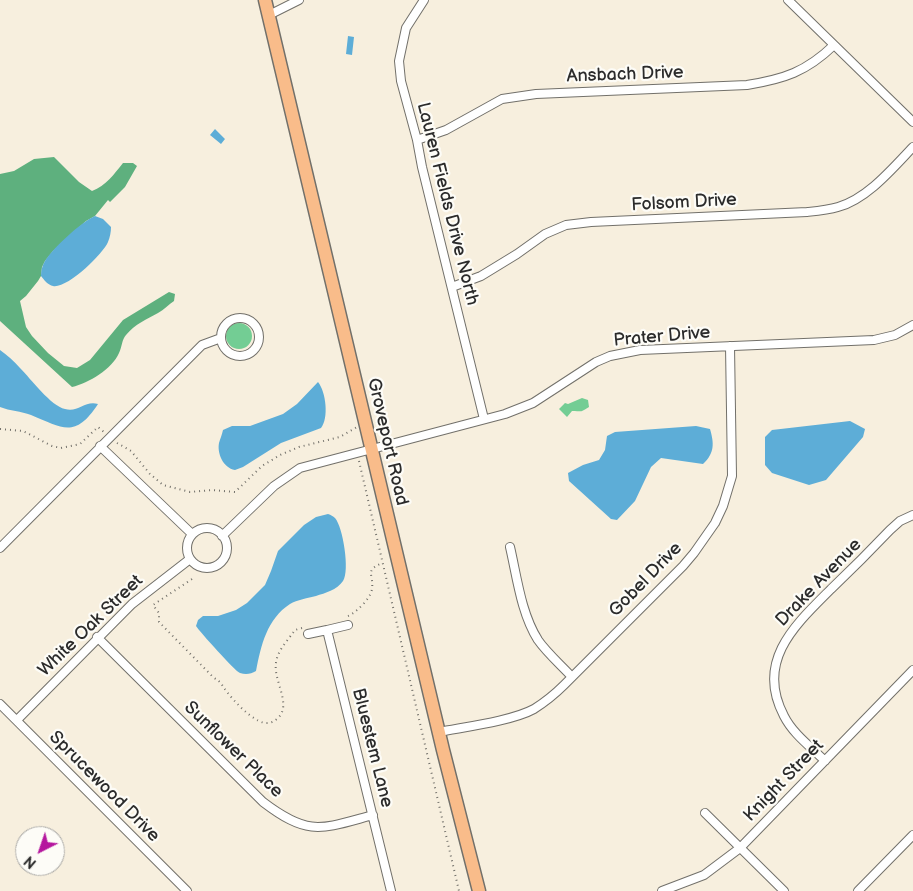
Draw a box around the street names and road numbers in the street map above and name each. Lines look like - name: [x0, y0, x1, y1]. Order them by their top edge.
- street label: Ansbach Drive: [566, 62, 684, 88]
- street label: Lauren Fields Drive North: [411, 100, 483, 308]
- street label: Folsom Drive: [631, 189, 737, 217]
- street label: Prater Drive: [613, 322, 711, 352]
- street label: Groveport Road: [362, 376, 412, 508]
- street label: Drake Avenue: [772, 535, 866, 631]
- street label: Gobel Drive: [605, 538, 687, 622]
- street label: White Oak Street: [34, 571, 148, 681]
- street label: Bluestem Lane: [347, 686, 397, 810]
- street label: Sunflower Place: [179, 697, 287, 803]
- street label: Sprucewood Drive: [44, 727, 164, 847]
- street label: Knight Street: [739, 735, 829, 827]

